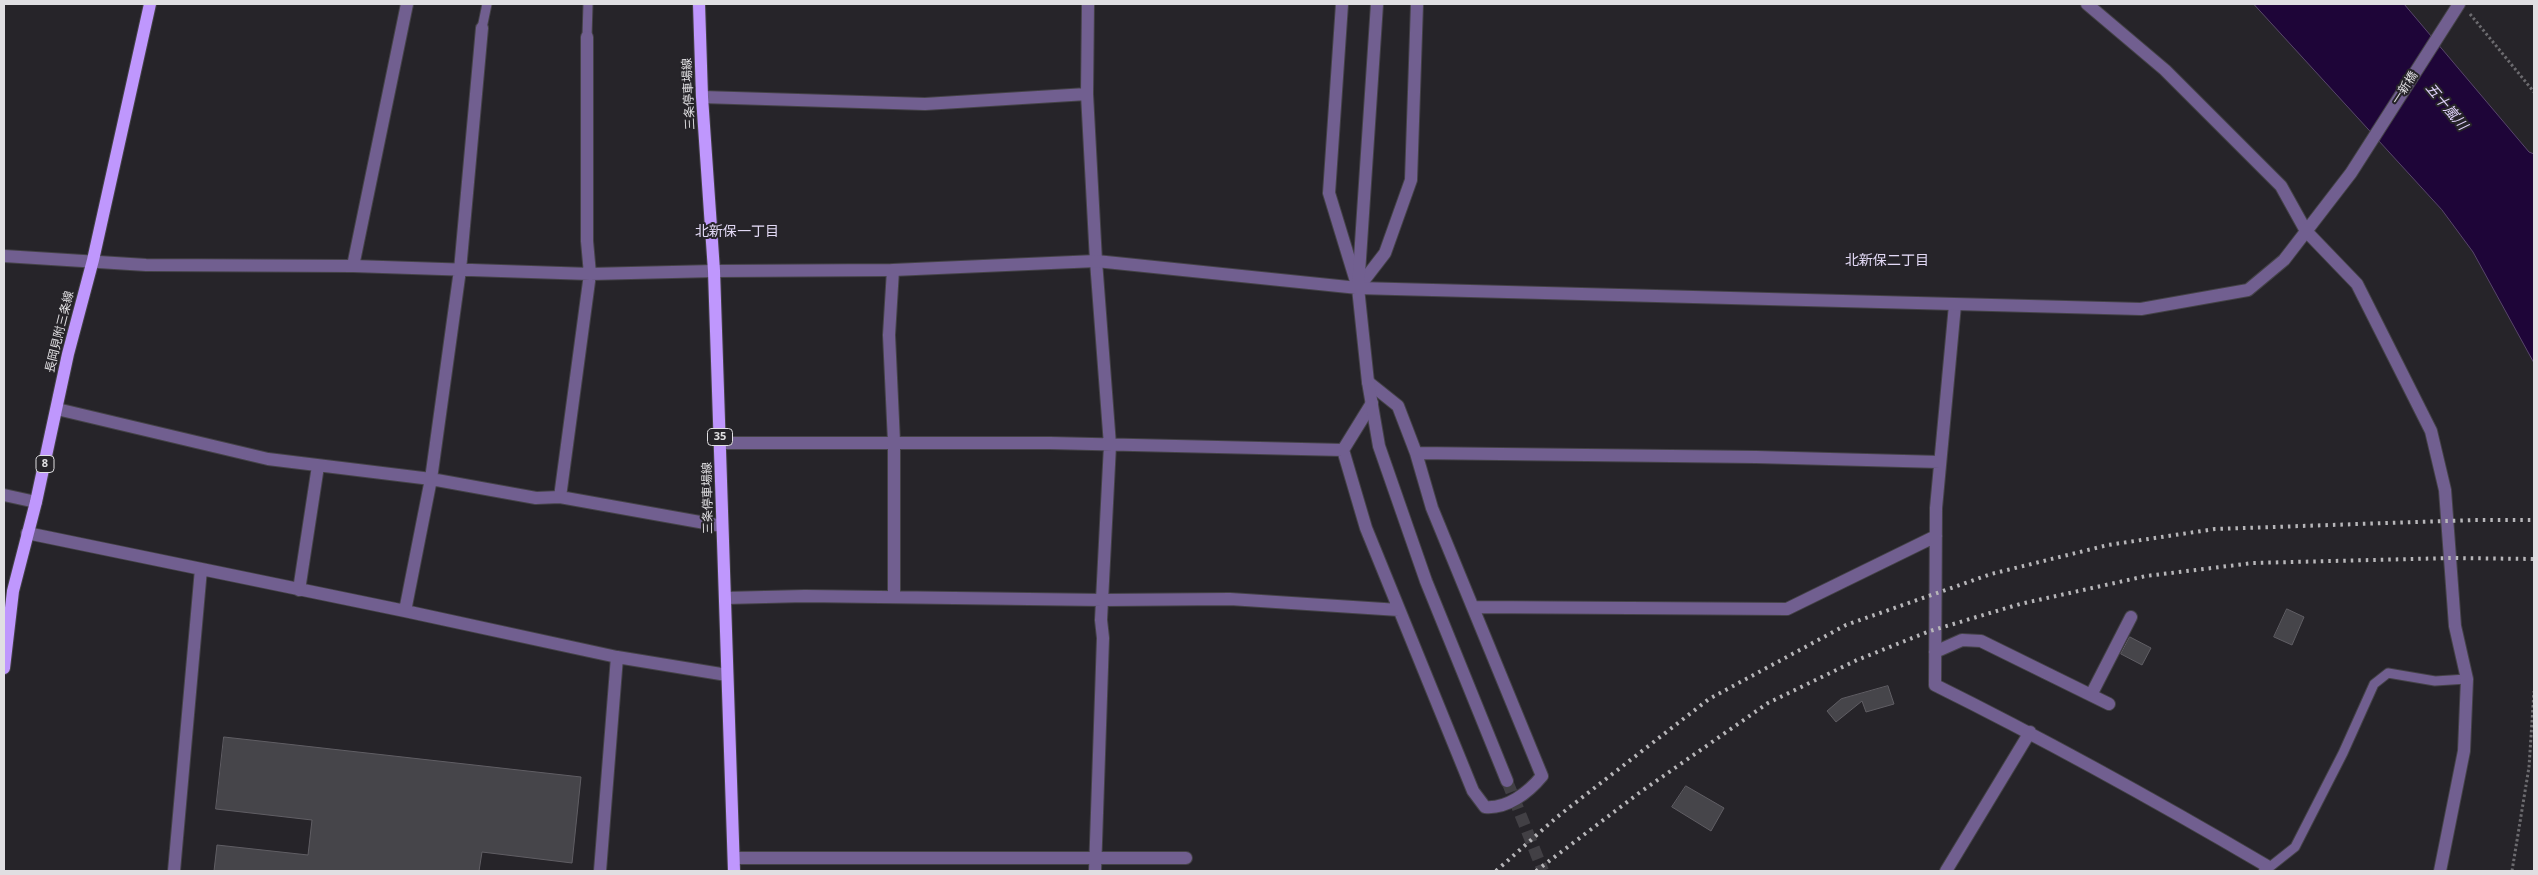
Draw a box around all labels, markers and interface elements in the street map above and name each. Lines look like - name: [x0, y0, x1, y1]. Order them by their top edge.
- street label: 三条停車場線: [680, 58, 698, 130]
- street label: 一新橋: [2389, 69, 2421, 107]
- water label: 五十嵐川: [2422, 80, 2470, 134]
- district label: 北新保一丁目: [695, 224, 779, 240]
- district label: 北新保二丁目: [1845, 253, 1929, 269]
- street label: 長岡見附三条線: [43, 290, 77, 374]
- road number: 35: [708, 428, 732, 446]
- road number: 8: [36, 456, 54, 472]
- street label: 三条停車場線: [700, 462, 716, 534]

